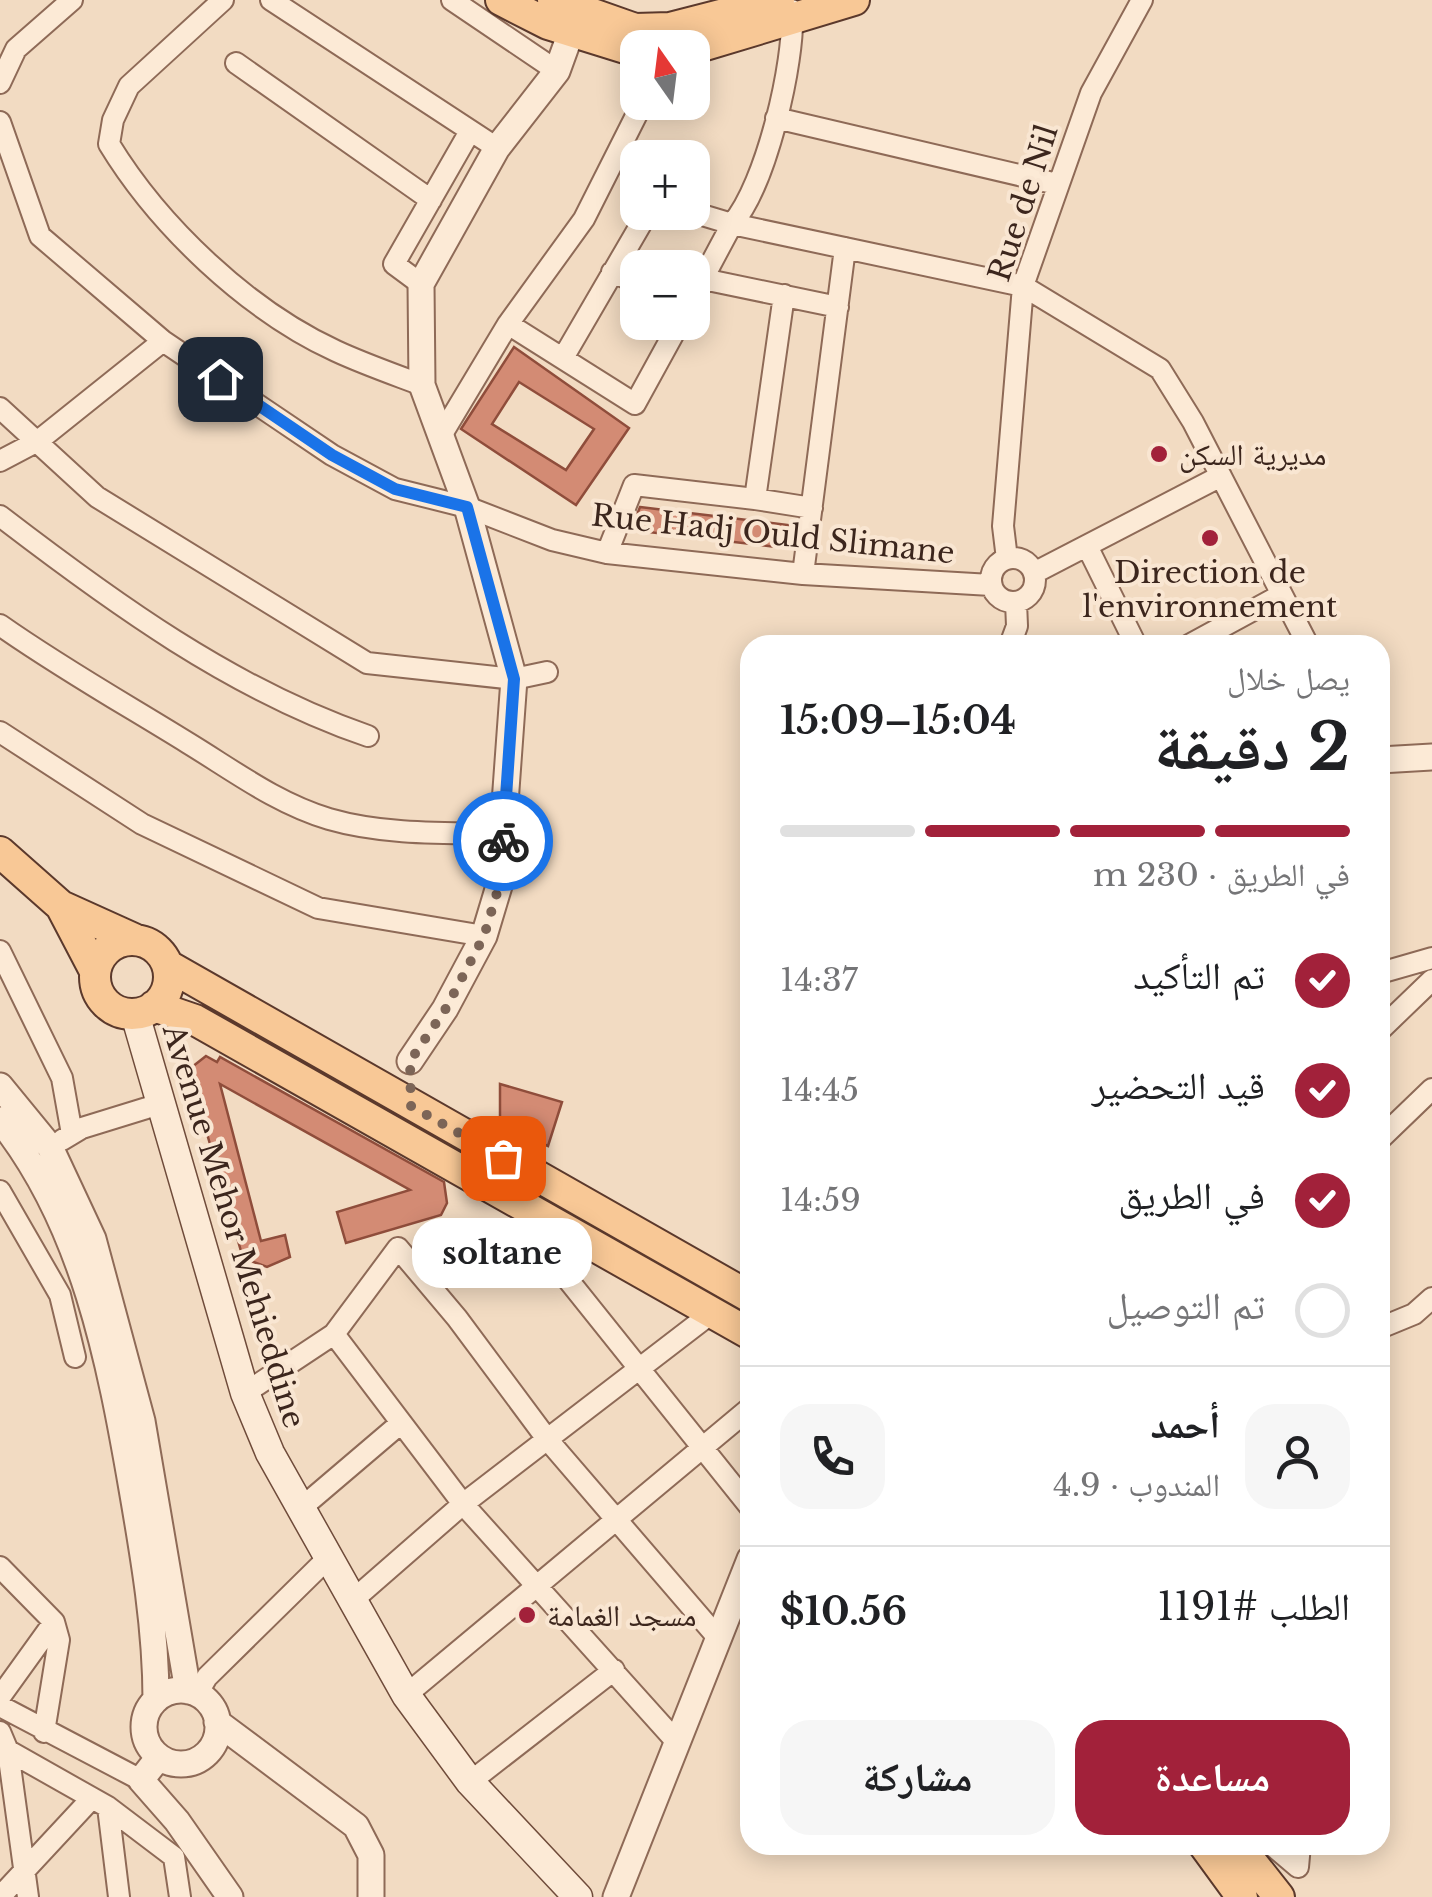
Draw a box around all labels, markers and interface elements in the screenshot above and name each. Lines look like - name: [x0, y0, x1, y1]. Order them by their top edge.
- north arrow: [620, 30, 710, 120]
- map controls: [620, 30, 710, 340]
- street label: Rue de Nil: [980, 120, 1066, 286]
- button: +: [620, 140, 710, 230]
- button: −: [620, 250, 710, 340]
- pin: [178, 337, 263, 422]
- icon: home: [193, 352, 248, 407]
- place label: مديرية السكن: [1179, 436, 1326, 473]
- marker: مديرية السكن: [1148, 443, 1170, 465]
- street label: Rue Hadj Ould Slimane: [590, 497, 956, 571]
- marker: Direction de l'environnement: [1199, 527, 1221, 549]
- place label: Direction de l'environnement: [1083, 554, 1338, 625]
- text: يصل خلال: [1227, 659, 1350, 699]
- text: 15:04–15:09: [780, 697, 1016, 744]
- text: 2 دقيقة: [1154, 707, 1350, 788]
- courier: [453, 791, 553, 891]
- icon: bike: [476, 814, 531, 869]
- text: في الطريق · 230 m: [1093, 855, 1350, 895]
- text: تم التأكيد: [1133, 952, 1265, 999]
- icon: check: [1295, 953, 1350, 1008]
- text: 14:37: [780, 960, 858, 1000]
- street label: Avenue Mehor Mehieddine: [155, 1019, 313, 1432]
- text: قيد التحضير: [1092, 1062, 1265, 1109]
- icon: check: [1295, 1063, 1350, 1118]
- text: 14:45: [780, 1070, 859, 1110]
- pin: [461, 1116, 546, 1201]
- icon: bag: [476, 1131, 531, 1186]
- text: في الطريق: [1118, 1172, 1265, 1219]
- icon: check: [1295, 1173, 1350, 1228]
- text: 14:59: [780, 1180, 861, 1220]
- callout: soltane: [413, 1218, 593, 1288]
- text: soltane: [442, 1233, 562, 1273]
- text: تم التوصيل: [1106, 1282, 1265, 1329]
- text: أحمد: [1150, 1401, 1220, 1448]
- button: phone: [780, 1404, 885, 1509]
- button: person: [1245, 1404, 1350, 1509]
- text: المندوب · 4.9: [1053, 1465, 1220, 1505]
- text: الطلب #1191: [1157, 1583, 1350, 1630]
- text: $10.56: [780, 1588, 907, 1635]
- place label: مسجد الغمامة: [547, 1597, 697, 1634]
- marker: مسجد الغمامة: [516, 1604, 538, 1626]
- button: مشاركة: [780, 1720, 1055, 1835]
- button: مساعدة: [1075, 1720, 1350, 1835]

